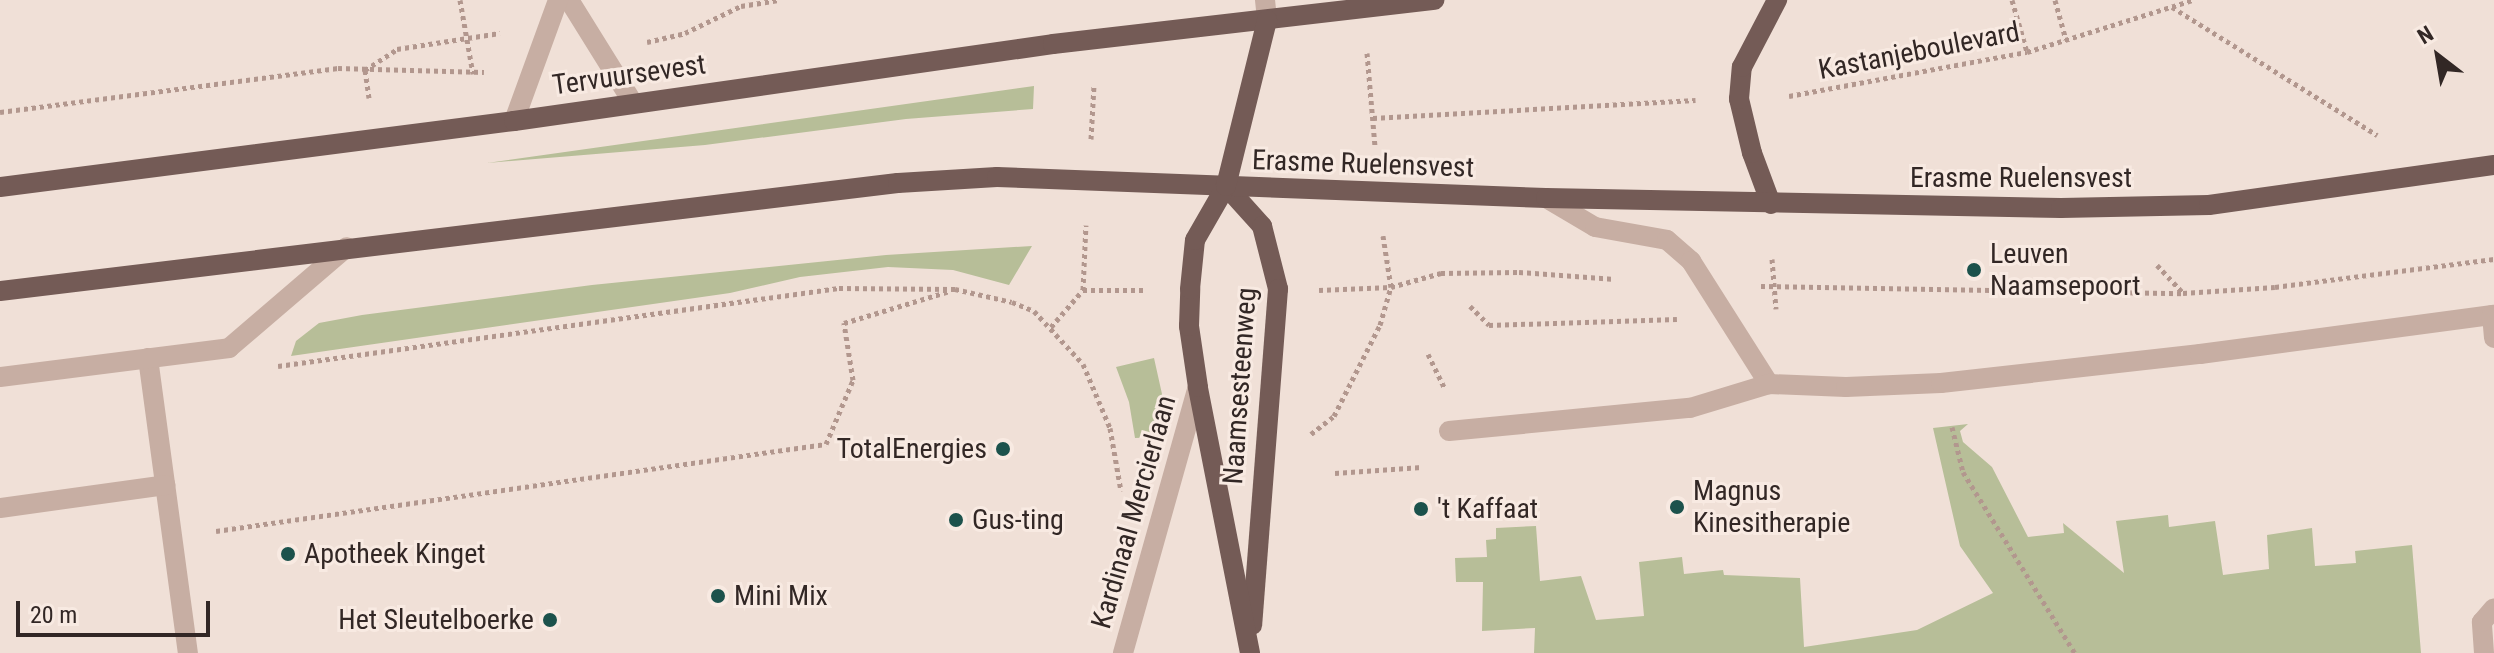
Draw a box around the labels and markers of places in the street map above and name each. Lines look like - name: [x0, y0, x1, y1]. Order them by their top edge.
- place label: Leuven Naamsepoort: [1990, 237, 2141, 303]
- marker: Leuven Naamsepoort: [1965, 261, 1983, 279]
- place label: TotalEnergies: [837, 432, 987, 466]
- marker: TotalEnergies: [994, 440, 1012, 458]
- place label: Magnus Kinesitherapie: [1693, 474, 1850, 540]
- place label: 't Kaffaat: [1437, 492, 1538, 526]
- marker: Magnus Kinesitherapie: [1668, 498, 1686, 516]
- marker: 't Kaffaat: [1412, 500, 1430, 518]
- place label: Gus-ting: [972, 503, 1064, 537]
- marker: Gus-ting: [947, 511, 965, 529]
- place label: Apotheek Kinget: [304, 537, 486, 571]
- marker: Apotheek Kinget: [279, 545, 297, 563]
- place label: Mini Mix: [734, 579, 828, 613]
- marker: Mini Mix: [709, 587, 727, 605]
- place label: Het Sleutelboerke: [338, 603, 534, 637]
- marker: Het Sleutelboerke: [541, 611, 559, 629]

